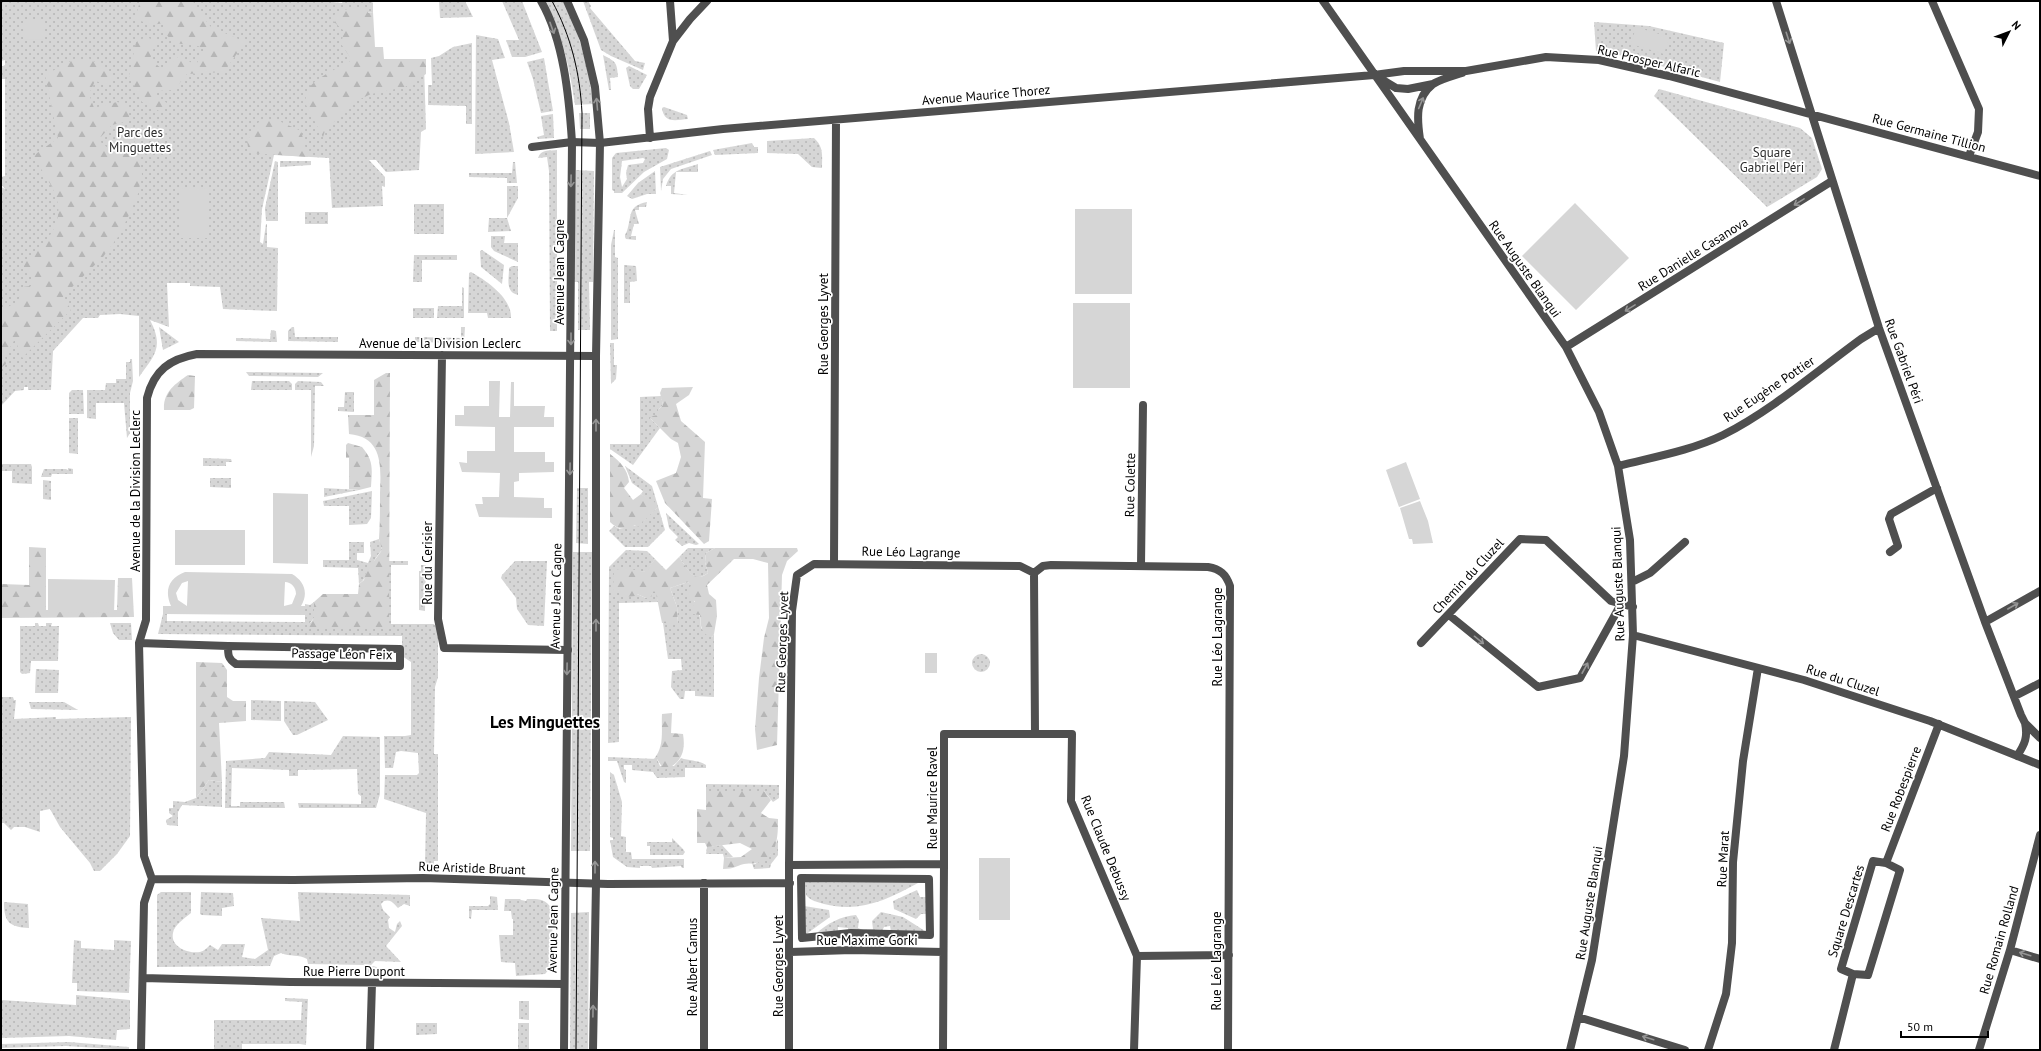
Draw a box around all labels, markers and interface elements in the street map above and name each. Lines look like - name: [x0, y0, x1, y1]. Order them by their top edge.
- north arrow: [1989, 12, 2029, 52]
- text: N: [2009, 18, 2024, 33]
- one-way arrow: [549, 22, 556, 35]
- one-way arrow: [1785, 31, 1792, 44]
- street label: Rue Prosper Alfaric: [1596, 41, 1702, 81]
- street label: Avenue Maurice Thorez: [921, 81, 1051, 109]
- one-way arrow: [1418, 97, 1425, 109]
- one-way arrow: [593, 98, 600, 111]
- street label: Rue Germaine Tillion: [1870, 110, 1988, 156]
- park label: Parc des Minguettes: [109, 124, 171, 156]
- park label: Square Gabriel Péri: [1740, 144, 1804, 176]
- one-way arrow: [567, 174, 575, 187]
- one-way arrow: [1794, 198, 1805, 206]
- street label: Rue Danielle Casanova: [1635, 213, 1751, 295]
- street label: Rue Auguste Blanqui: [1485, 217, 1565, 321]
- street label: Avenue Jean Cagne: [551, 219, 568, 325]
- street label: Rue Georges Lyvet: [815, 273, 832, 375]
- one-way arrow: [1624, 303, 1635, 312]
- street label: Rue Gabriel Péri: [1881, 316, 1927, 406]
- one-way arrow: [567, 332, 575, 345]
- street label: Avenue de la Division Leclerc: [359, 335, 521, 352]
- street label: Rue Eugène Pottier: [1720, 352, 1818, 426]
- street label: Avenue de la Division Leclerc: [127, 410, 144, 572]
- one-way arrow: [592, 419, 600, 432]
- street label: Rue Colette: [1121, 453, 1139, 517]
- one-way arrow: [566, 462, 574, 475]
- street label: Rue du Cerisier: [419, 521, 436, 605]
- street label: Rue Auguste Blanqui: [1607, 526, 1629, 642]
- street label: Chemin du Cluzel: [1429, 534, 1508, 617]
- street label: Avenue Jean Cagne: [547, 543, 565, 649]
- street label: Rue Léo Lagrange: [861, 543, 961, 561]
- street label: Rue Léo Lagrange: [1209, 588, 1226, 687]
- street label: Rue Georges Lyvet: [772, 590, 792, 693]
- one-way arrow: [2007, 602, 2019, 610]
- one-way arrow: [592, 619, 600, 632]
- one-way arrow: [1474, 635, 1485, 644]
- street label: Passage Léon Feix: [291, 645, 393, 663]
- street label: Rue du Cluzel: [1804, 660, 1882, 700]
- one-way arrow: [563, 662, 571, 675]
- one-way arrow: [1582, 662, 1590, 674]
- district label: Les Minguettes: [490, 711, 600, 733]
- street label: Rue Robespierre: [1877, 744, 1925, 834]
- street label: Rue Maurice Ravel: [924, 747, 941, 849]
- street label: Rue Claude Debussy: [1077, 793, 1135, 903]
- street label: Rue Marat: [1713, 830, 1733, 888]
- street label: Rue Auguste Blanqui: [1572, 845, 1606, 961]
- street label: Rue Aristide Bruant: [418, 858, 526, 878]
- one-way arrow: [591, 861, 599, 874]
- street label: Square Descartes: [1824, 863, 1868, 959]
- street label: Avenue Jean Cagne: [544, 867, 562, 973]
- street label: Rue Romain Rolland: [1975, 884, 2023, 996]
- street label: Rue Léo Lagrange: [1208, 912, 1225, 1011]
- street label: Rue Georges Lyvet: [770, 915, 787, 1017]
- street label: Rue Albert Camus: [684, 918, 701, 1016]
- street label: Rue Maxime Gorki: [816, 932, 918, 949]
- one-way arrow: [2019, 950, 2032, 957]
- street label: Rue Pierre Dupont: [303, 963, 406, 980]
- one-way arrow: [589, 1005, 597, 1018]
- scale bar: [1901, 1013, 1988, 1039]
- text: 50 m: [1907, 1019, 1933, 1034]
- one-way arrow: [1641, 1034, 1654, 1041]

